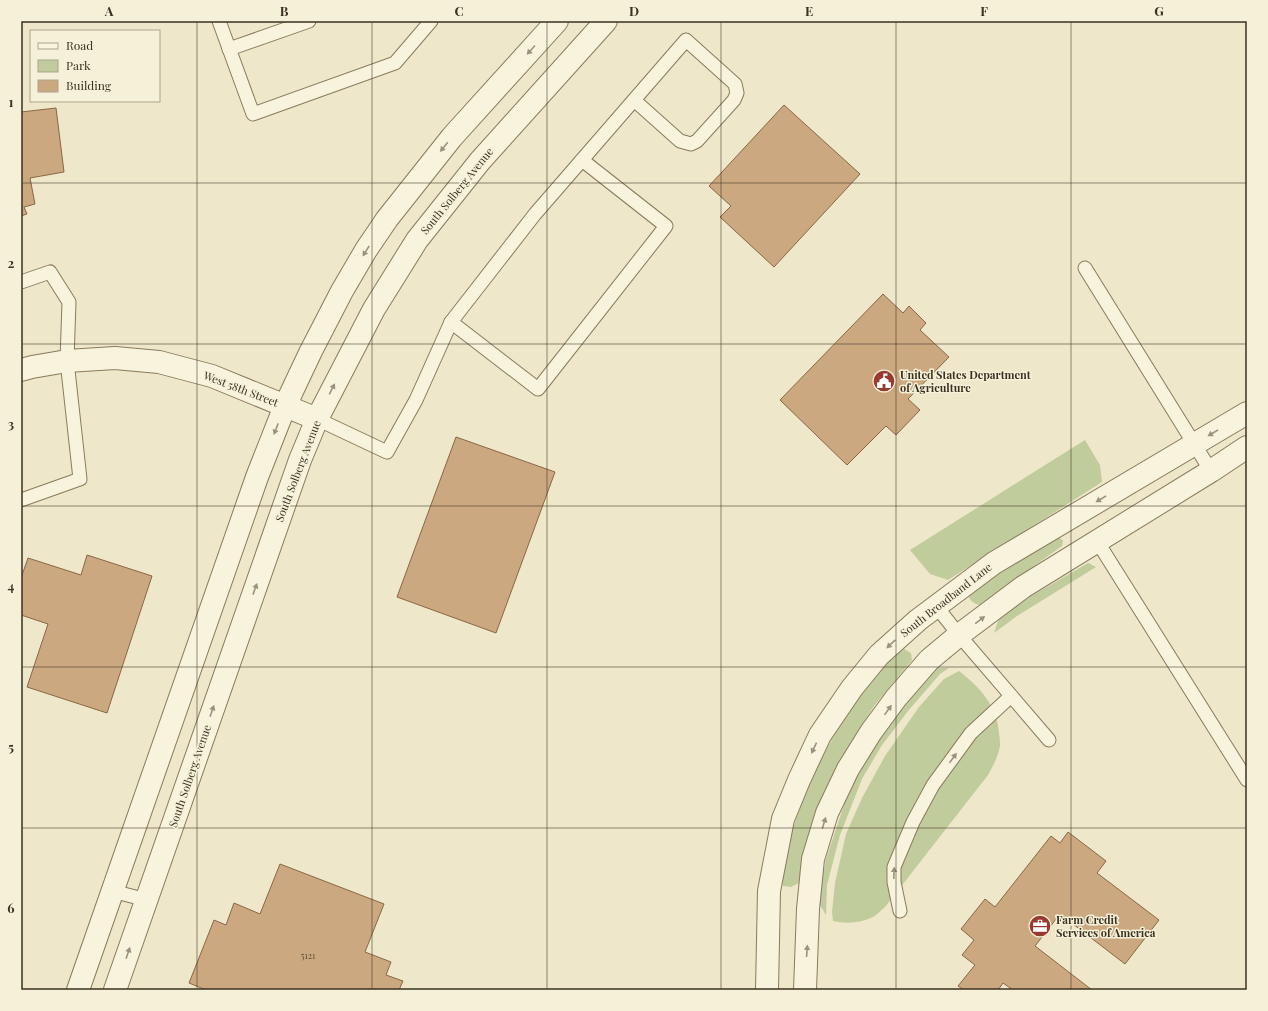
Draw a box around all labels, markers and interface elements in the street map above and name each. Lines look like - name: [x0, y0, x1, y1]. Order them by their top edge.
- text: A: [104, 2, 114, 19]
- text: B: [280, 2, 289, 19]
- text: C: [454, 2, 464, 19]
- text: D: [629, 2, 639, 19]
- text: E: [805, 2, 813, 19]
- text: F: [980, 2, 988, 19]
- text: G: [1154, 2, 1164, 19]
- legend: [30, 30, 160, 102]
- text: Road: [66, 37, 93, 53]
- one-way arrow: [526, 45, 535, 55]
- text: Park: [66, 57, 91, 73]
- text: Building: [66, 77, 112, 93]
- text: 1: [9, 93, 14, 110]
- one-way arrow: [440, 141, 448, 152]
- street label: South Solberg Avenue: [417, 144, 497, 237]
- one-way arrow: [362, 246, 370, 256]
- text: 2: [8, 254, 15, 271]
- street label: West 58th Street: [201, 367, 281, 410]
- place label: United States Department of Agriculture: [900, 367, 1031, 395]
- public building icon: United States Department of Agriculture: [871, 368, 897, 394]
- one-way arrow: [329, 384, 336, 395]
- text: 3: [8, 415, 14, 432]
- street label: South Solberg Avenue: [271, 418, 324, 524]
- one-way arrow: [272, 423, 278, 435]
- one-way arrow: [1207, 429, 1219, 436]
- one-way arrow: [1096, 495, 1106, 503]
- street label: South Broadband Lane: [897, 559, 995, 640]
- text: 4: [8, 577, 15, 594]
- one-way arrow: [253, 582, 259, 594]
- one-way arrow: [974, 616, 985, 624]
- one-way arrow: [886, 640, 896, 649]
- one-way arrow: [210, 705, 216, 717]
- one-way arrow: [883, 705, 892, 716]
- street label: South Solberg Avenue: [165, 722, 214, 829]
- text: 5: [8, 738, 14, 755]
- one-way arrow: [811, 742, 817, 753]
- one-way arrow: [948, 753, 957, 764]
- one-way arrow: [821, 817, 827, 829]
- one-way arrow: [891, 866, 897, 879]
- text: 6: [7, 899, 15, 916]
- place label: Farm Credit Services of America: [1056, 912, 1156, 940]
- office icon: Farm Credit Services of America: [1027, 913, 1053, 939]
- one-way arrow: [803, 945, 810, 957]
- one-way arrow: [126, 947, 132, 959]
- house number: 5121: [301, 949, 316, 961]

